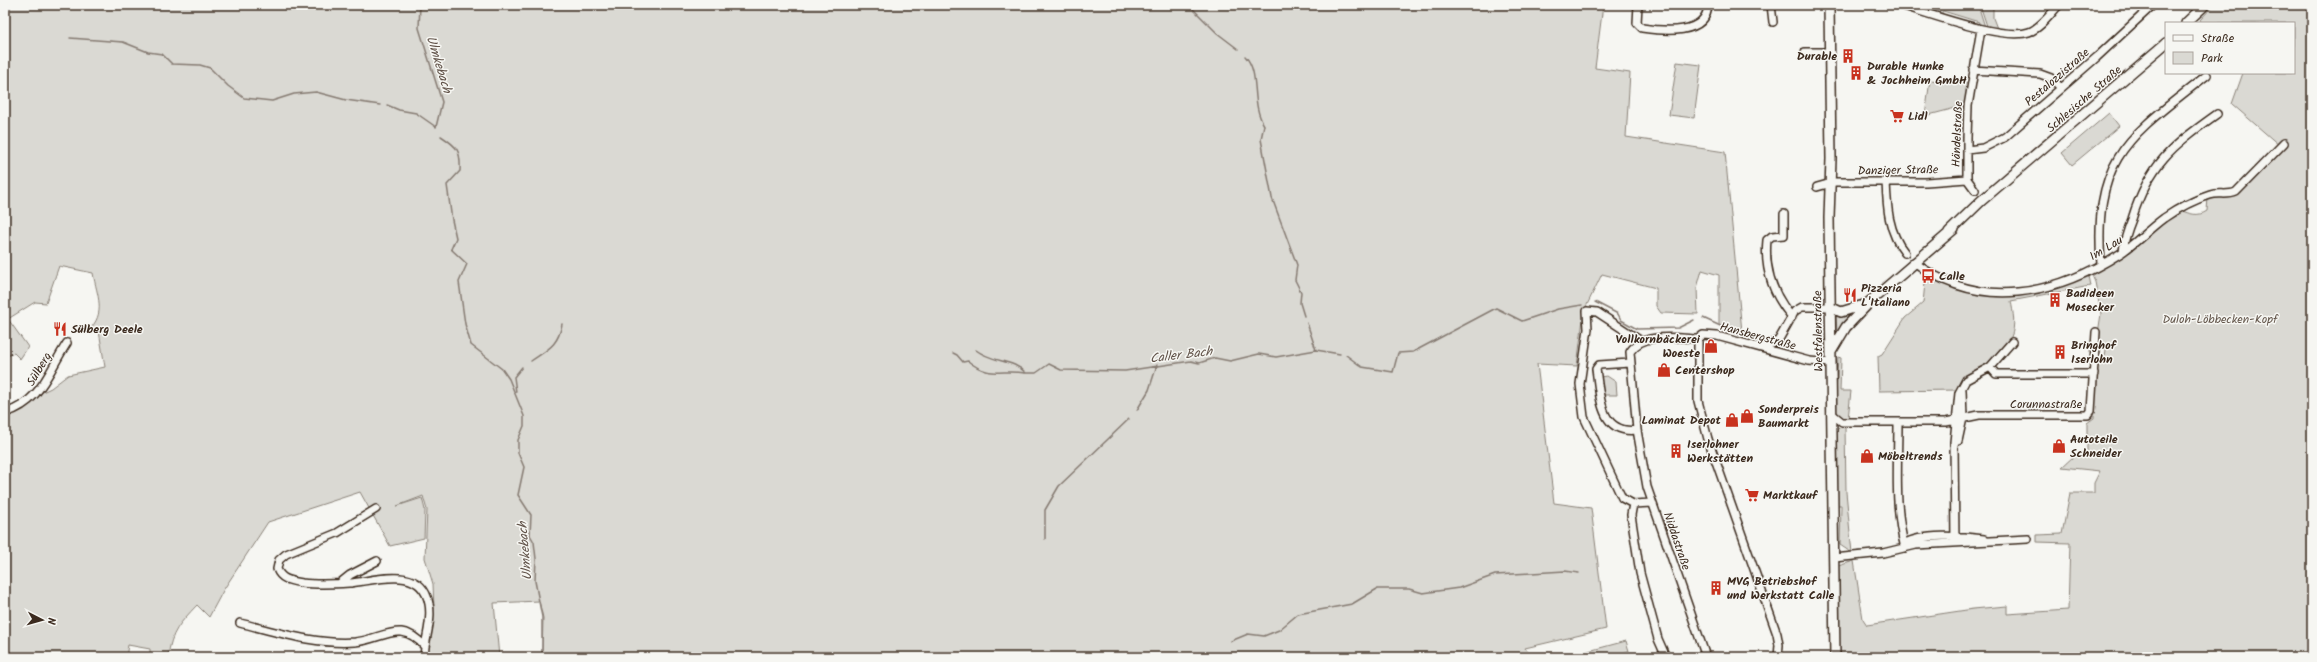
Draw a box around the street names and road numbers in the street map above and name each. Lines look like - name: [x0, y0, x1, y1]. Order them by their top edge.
- street label: Pestalozzistraße: [2021, 43, 2095, 111]
- street label: Schlesische Straße: [2042, 61, 2127, 138]
- street label: Händelstraße: [1947, 100, 1968, 167]
- street label: Danziger Straße: [1857, 160, 1939, 181]
- street label: Im Lau: [2086, 231, 2127, 266]
- street label: Westfalenstraße: [1808, 290, 1829, 372]
- street label: Hansbergstraße: [1718, 317, 1799, 356]
- street label: Sülberg: [22, 348, 57, 390]
- street label: Corunnastraße: [2010, 395, 2083, 414]
- street label: Niddastraße: [1658, 510, 1696, 573]

